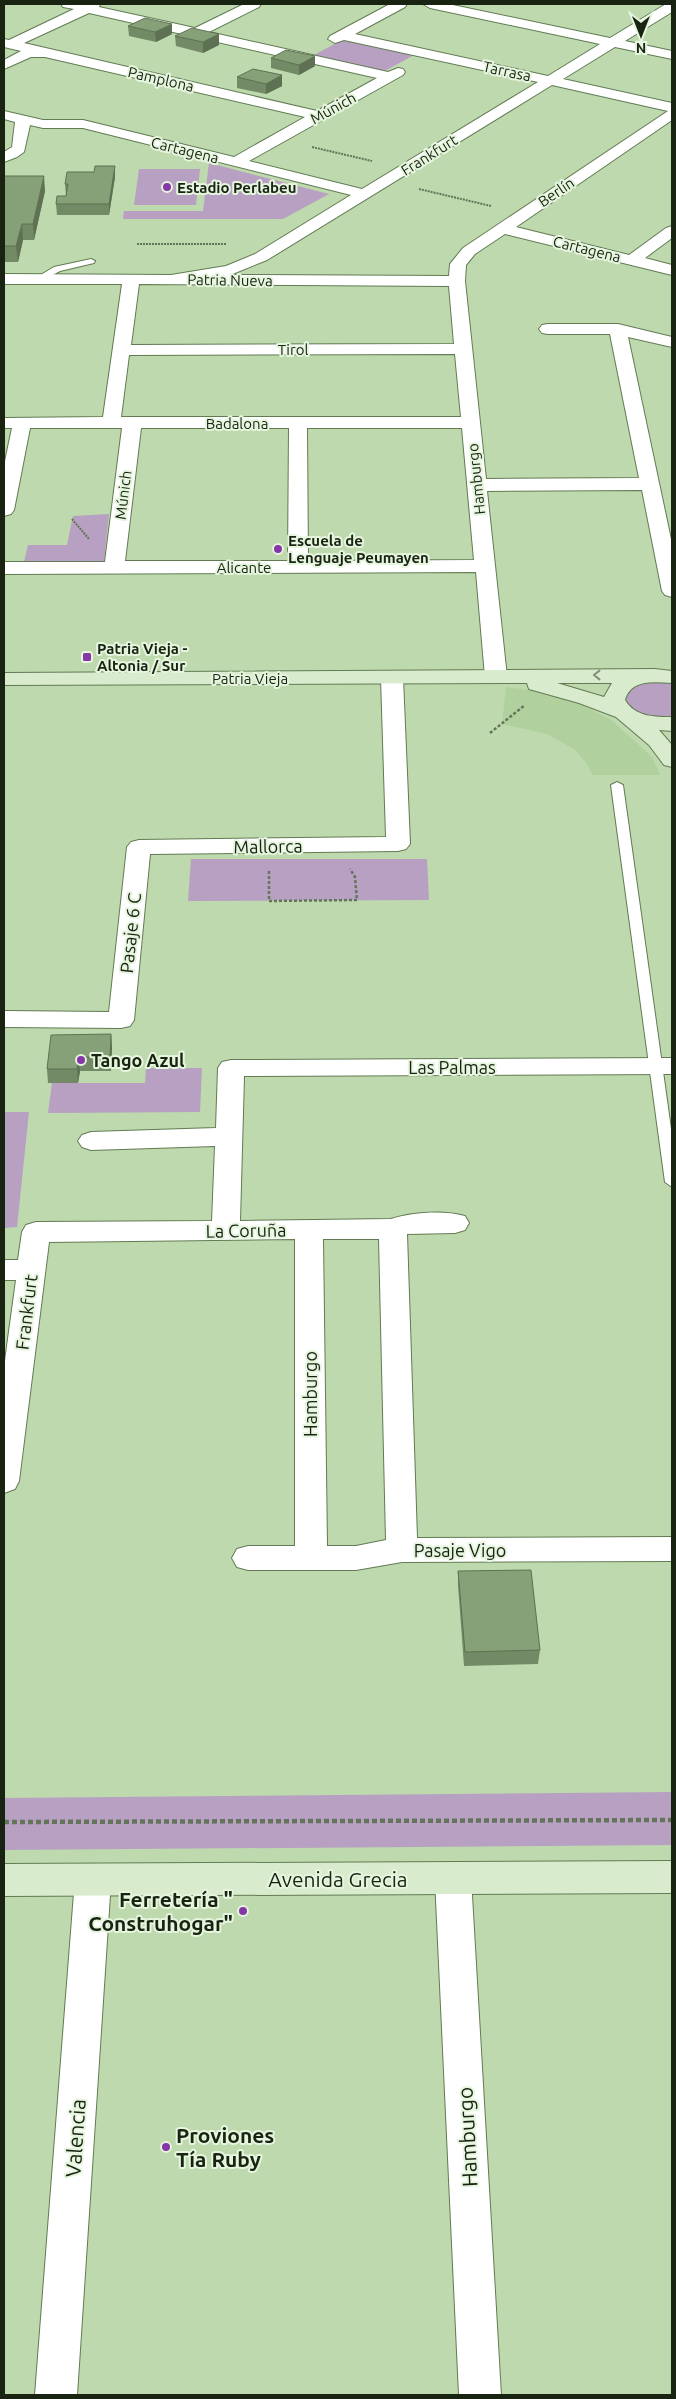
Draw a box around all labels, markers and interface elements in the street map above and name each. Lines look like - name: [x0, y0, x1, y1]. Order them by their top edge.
- north arrow: [616, 10, 666, 60]
- text: N: [636, 40, 646, 56]
- street label: Tarrasa: [481, 58, 533, 84]
- street label: Pamplona: [126, 63, 196, 95]
- street label: Múnich: [307, 89, 359, 127]
- street label: Frankfurt: [398, 131, 460, 179]
- street label: Cartagena: [149, 133, 221, 167]
- street label: Berlín: [535, 174, 577, 210]
- place label: Estadio Perlabeu: [177, 179, 296, 196]
- marker: Estadio Perlabeu: [161, 181, 173, 193]
- street label: Cartagena: [551, 232, 623, 266]
- street label: Patria Nueva: [187, 271, 273, 289]
- street label: Tirol: [278, 341, 308, 358]
- street label: Badalona: [206, 415, 268, 432]
- street label: Hamburgo: [464, 443, 488, 515]
- street label: Múnich: [112, 469, 134, 521]
- place label: Escuela de Lenguaje Peumayen: [288, 532, 429, 566]
- marker: Escuela de Lenguaje Peumayen: [272, 543, 284, 555]
- street label: Alicante: [217, 559, 271, 576]
- place label: Patria Vieja - Altonia / Sur: [97, 640, 188, 674]
- marker: Patria Vieja - Altonia / Sur: [81, 651, 93, 663]
- street label: Patria Vieja: [212, 670, 288, 687]
- one-way arrow: [593, 670, 601, 680]
- street label: Mallorca: [233, 835, 303, 857]
- street label: Pasaje 6 C: [116, 892, 144, 974]
- place label: Tango Azul: [91, 1050, 185, 1070]
- marker: Tango Azul: [75, 1054, 87, 1066]
- street label: Las Palmas: [408, 1057, 496, 1077]
- street label: La Coruña: [205, 1219, 287, 1241]
- street label: Frankfurt: [11, 1273, 41, 1351]
- street label: Hamburgo: [300, 1351, 320, 1437]
- street label: Pasaje Vigo: [414, 1540, 506, 1560]
- street label: Avenida Grecia: [268, 1867, 408, 1891]
- place label: Ferretería " Construhogar": [88, 1887, 233, 1935]
- marker: Ferretería " Construhogar": [237, 1905, 249, 1917]
- street label: Hamburgo: [452, 2086, 482, 2188]
- street label: Valencia: [60, 2098, 90, 2178]
- place label: Proviones Tía Ruby: [176, 2123, 274, 2171]
- marker: Proviones Tía Ruby: [160, 2141, 172, 2153]

